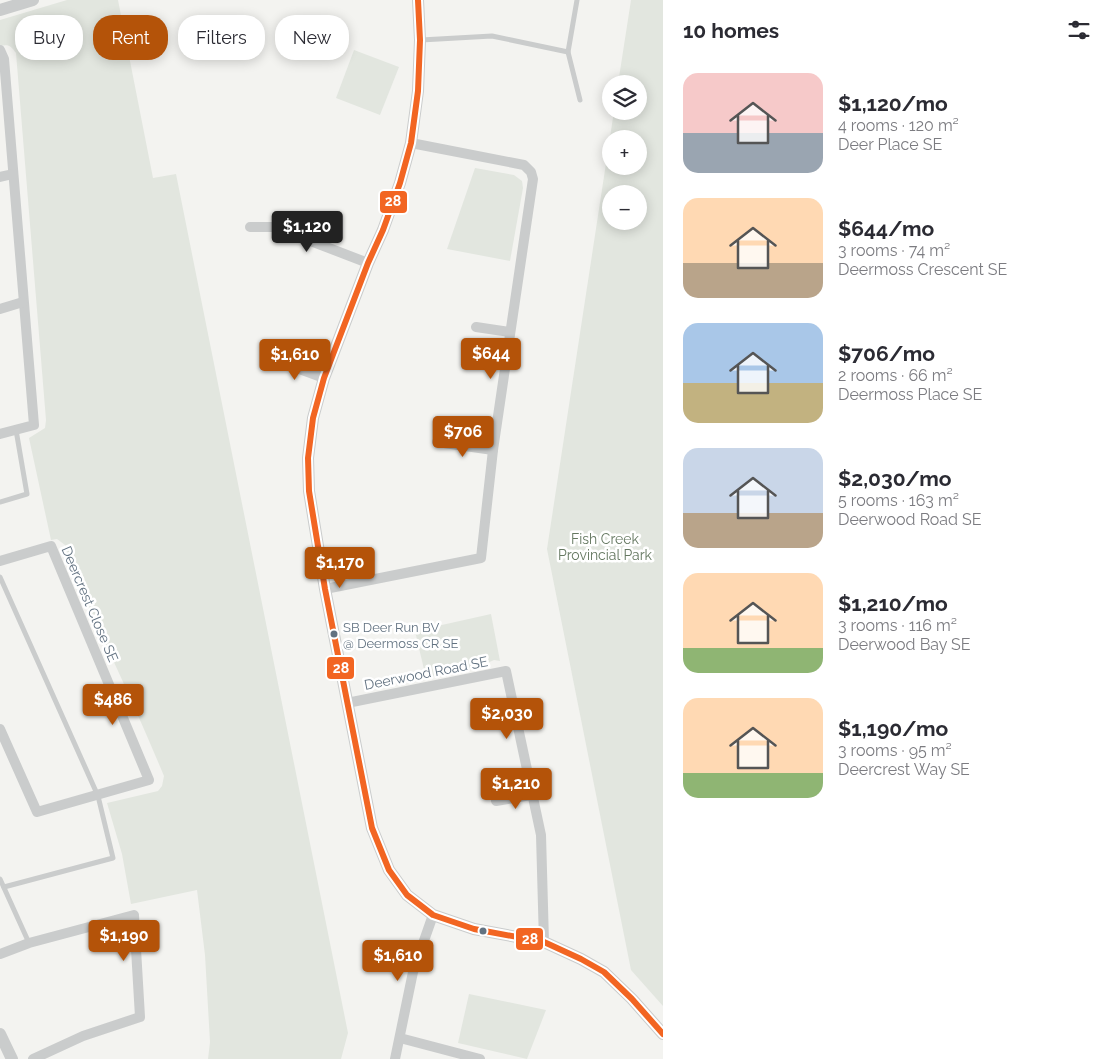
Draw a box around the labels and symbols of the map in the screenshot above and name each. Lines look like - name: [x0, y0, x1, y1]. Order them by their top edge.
- line badge: 28: [379, 190, 408, 214]
- text: 28: [385, 193, 401, 209]
- pin: $1,120: [266, 210, 348, 253]
- pin: $1,610: [254, 338, 336, 381]
- pin: $644: [461, 338, 521, 380]
- pin: $706: [433, 416, 493, 458]
- park label: Fish Creek Provincial Park: [558, 531, 653, 563]
- street label: Deercrest Close SE: [58, 544, 122, 664]
- pin: $1,170: [299, 546, 381, 589]
- place label: SB Deer Run BV @ Deermoss CR SE: [343, 620, 458, 651]
- marker: SB Deer Run BV @ Deermoss CR SE: [329, 629, 339, 639]
- street label: Deerwood Road SE: [363, 653, 489, 693]
- line badge: 28: [326, 656, 355, 680]
- text: 28: [333, 660, 349, 676]
- pin: $486: [83, 684, 143, 726]
- pin: $2,030: [466, 698, 548, 740]
- pin: $1,210: [475, 768, 557, 810]
- pin: $1,190: [83, 920, 165, 962]
- unlabelled marker: [478, 926, 488, 936]
- line badge: 28: [515, 927, 544, 951]
- text: 28: [522, 931, 538, 947]
- pin: $1,610: [357, 940, 439, 982]

